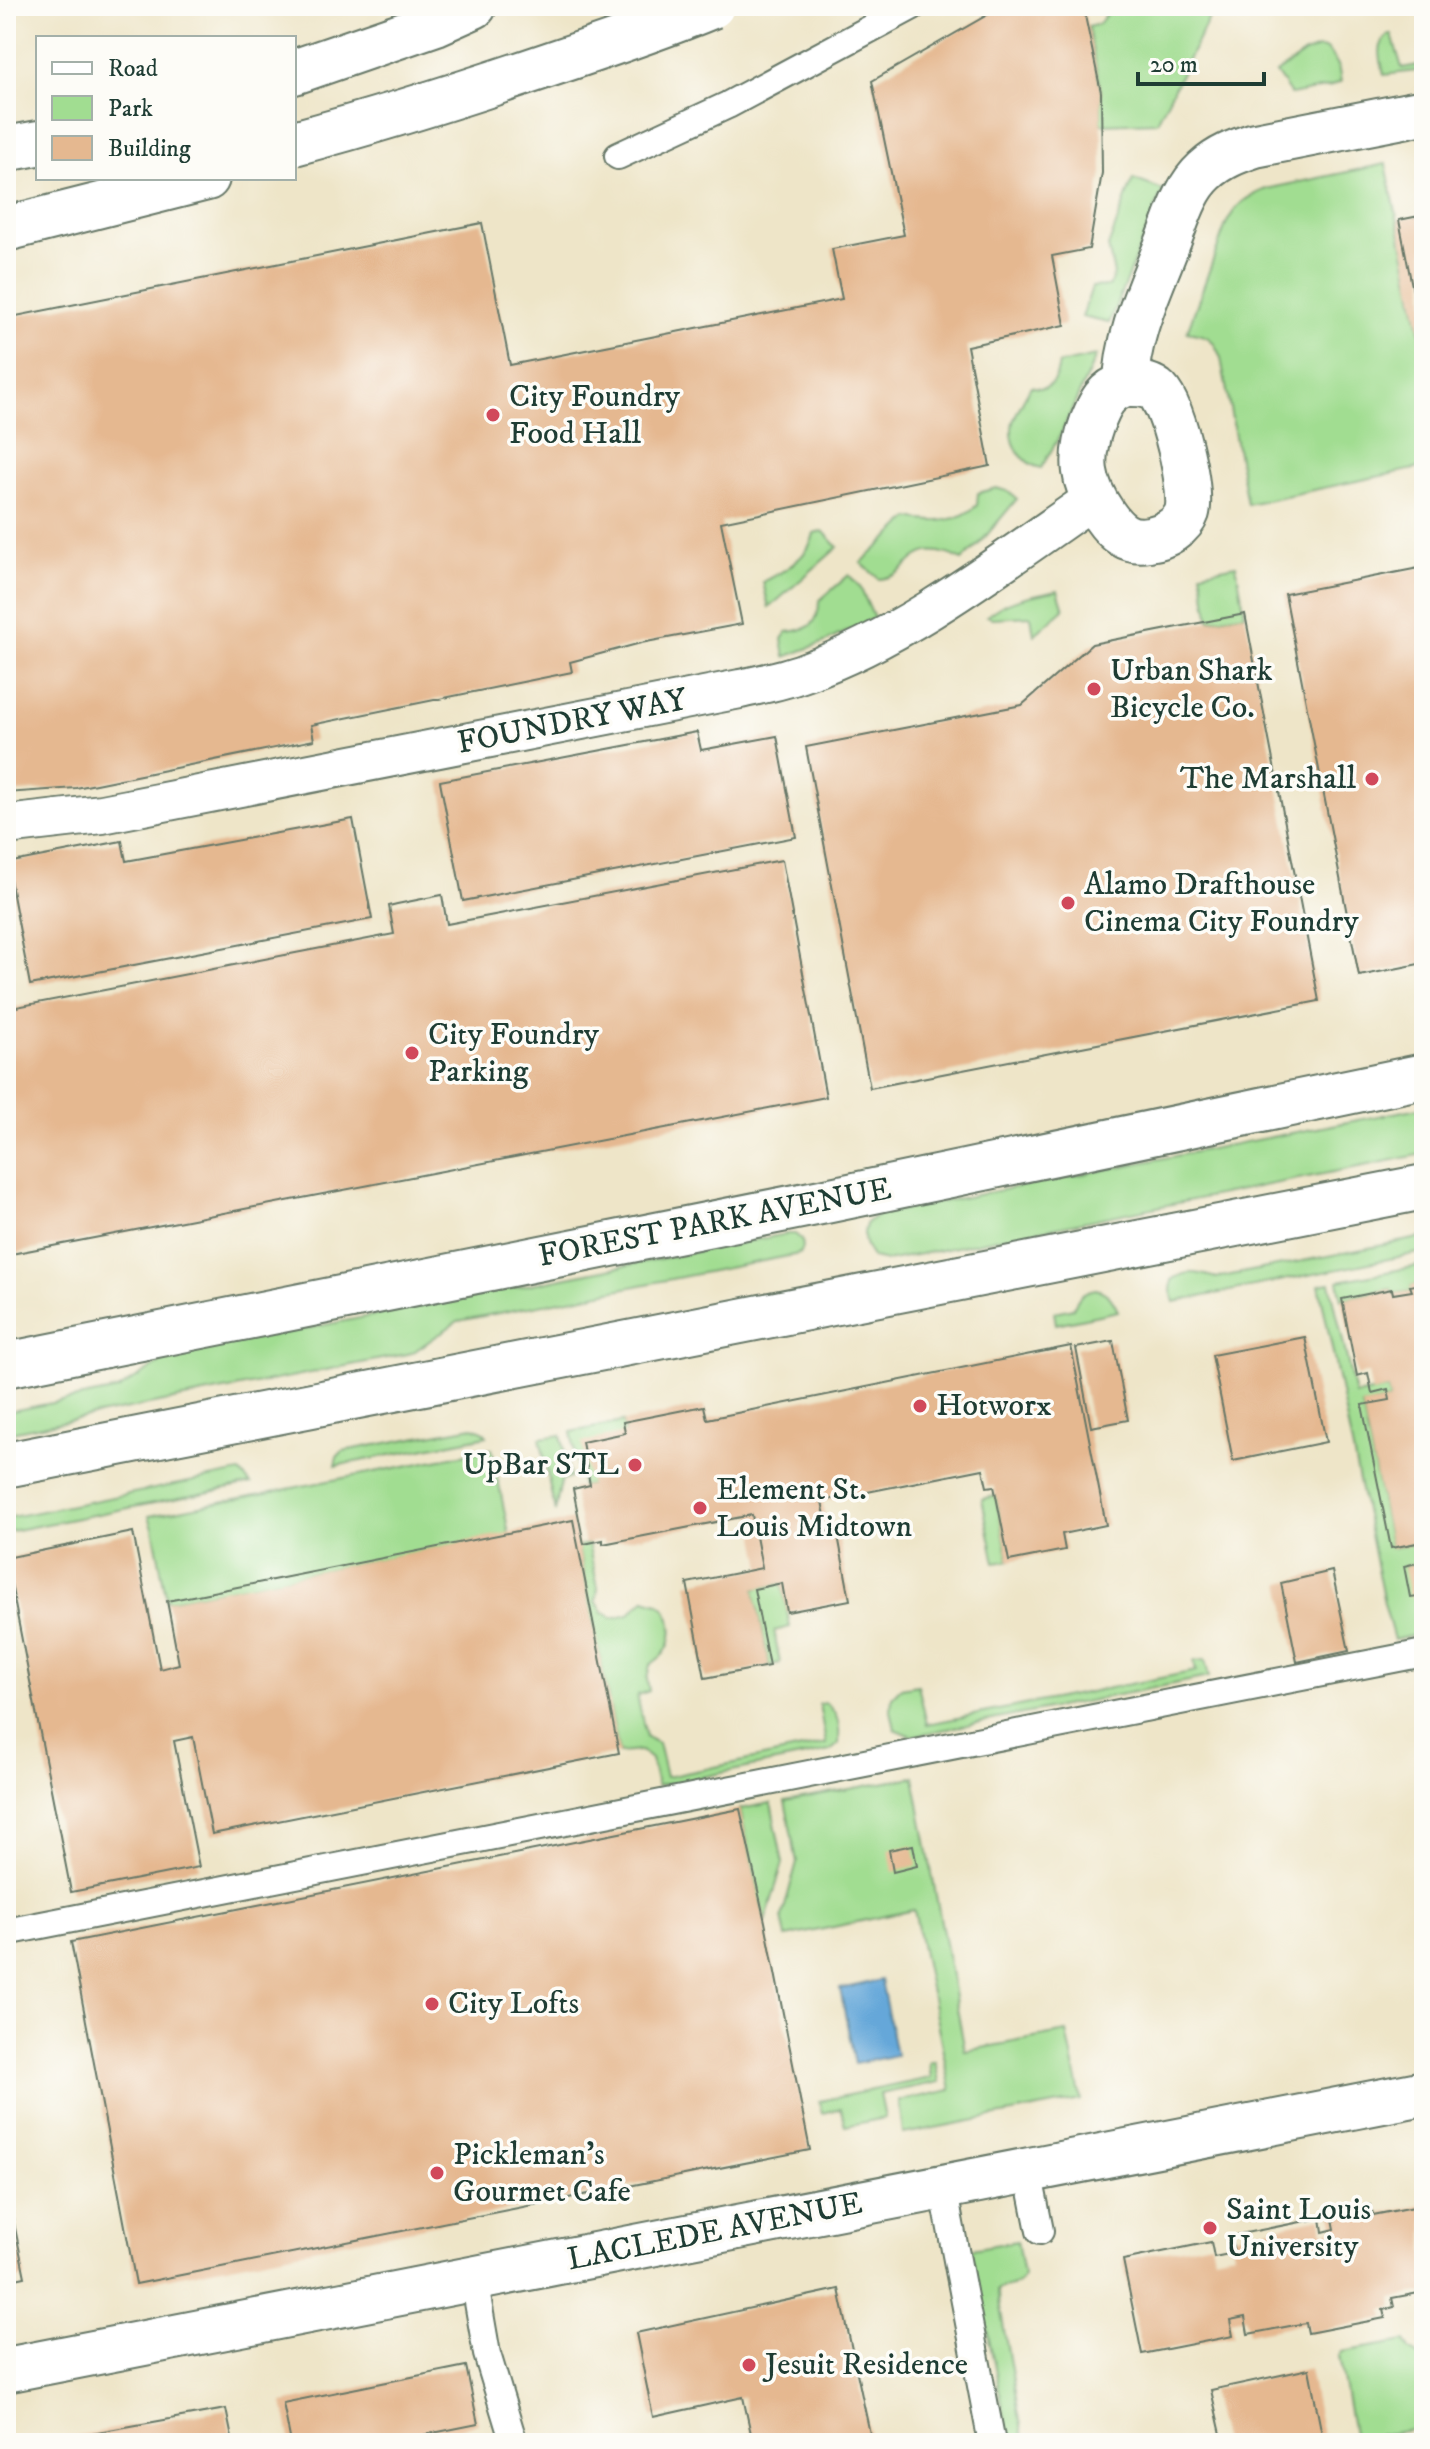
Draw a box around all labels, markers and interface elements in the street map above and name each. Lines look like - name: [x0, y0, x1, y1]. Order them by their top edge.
- legend: [36, 36, 296, 180]
- scale bar: [1138, 36, 1264, 86]
- text: 20 m: [1150, 50, 1198, 80]
- text: Road: [108, 54, 158, 84]
- text: Park: [108, 94, 153, 124]
- text: Building: [108, 134, 191, 164]
- place label: City Foundry Food Hall: [509, 377, 681, 454]
- marker: City Foundry Food Hall: [484, 406, 502, 424]
- place label: Urban Shark Bicycle Co.: [1110, 651, 1273, 728]
- street label: FOUNDRY WAY: [454, 680, 691, 764]
- marker: Urban Shark Bicycle Co.: [1085, 680, 1103, 698]
- place label: The Marshall: [1180, 759, 1356, 799]
- marker: The Marshall: [1363, 770, 1381, 788]
- place label: Alamo Drafthouse Cinema City Foundry: [1084, 865, 1359, 942]
- marker: Alamo Drafthouse Cinema City Foundry: [1059, 894, 1077, 912]
- place label: City Foundry Parking: [428, 1015, 600, 1092]
- marker: City Foundry Parking: [403, 1044, 421, 1062]
- street label: FOREST PARK AVENUE: [535, 1169, 895, 1277]
- place label: Hotworx: [936, 1386, 1052, 1426]
- marker: Hotworx: [911, 1397, 929, 1415]
- place label: UpBar STL: [463, 1445, 619, 1485]
- marker: UpBar STL: [626, 1456, 644, 1474]
- place label: Element St. Louis Midtown: [716, 1470, 913, 1547]
- marker: Element St. Louis Midtown: [691, 1499, 709, 1517]
- place label: City Lofts: [448, 1984, 579, 2024]
- marker: City Lofts: [423, 1995, 441, 2013]
- place label: Pickleman's Gourmet Cafe: [453, 2135, 631, 2212]
- marker: Pickleman's Gourmet Cafe: [428, 2164, 446, 2182]
- street label: LACLEDE AVENUE: [564, 2184, 866, 2280]
- place label: Saint Louis University: [1226, 2190, 1371, 2267]
- marker: Saint Louis University: [1201, 2219, 1219, 2237]
- place label: Jesuit Residence: [762, 2345, 968, 2385]
- marker: Jesuit Residence: [740, 2356, 758, 2374]

